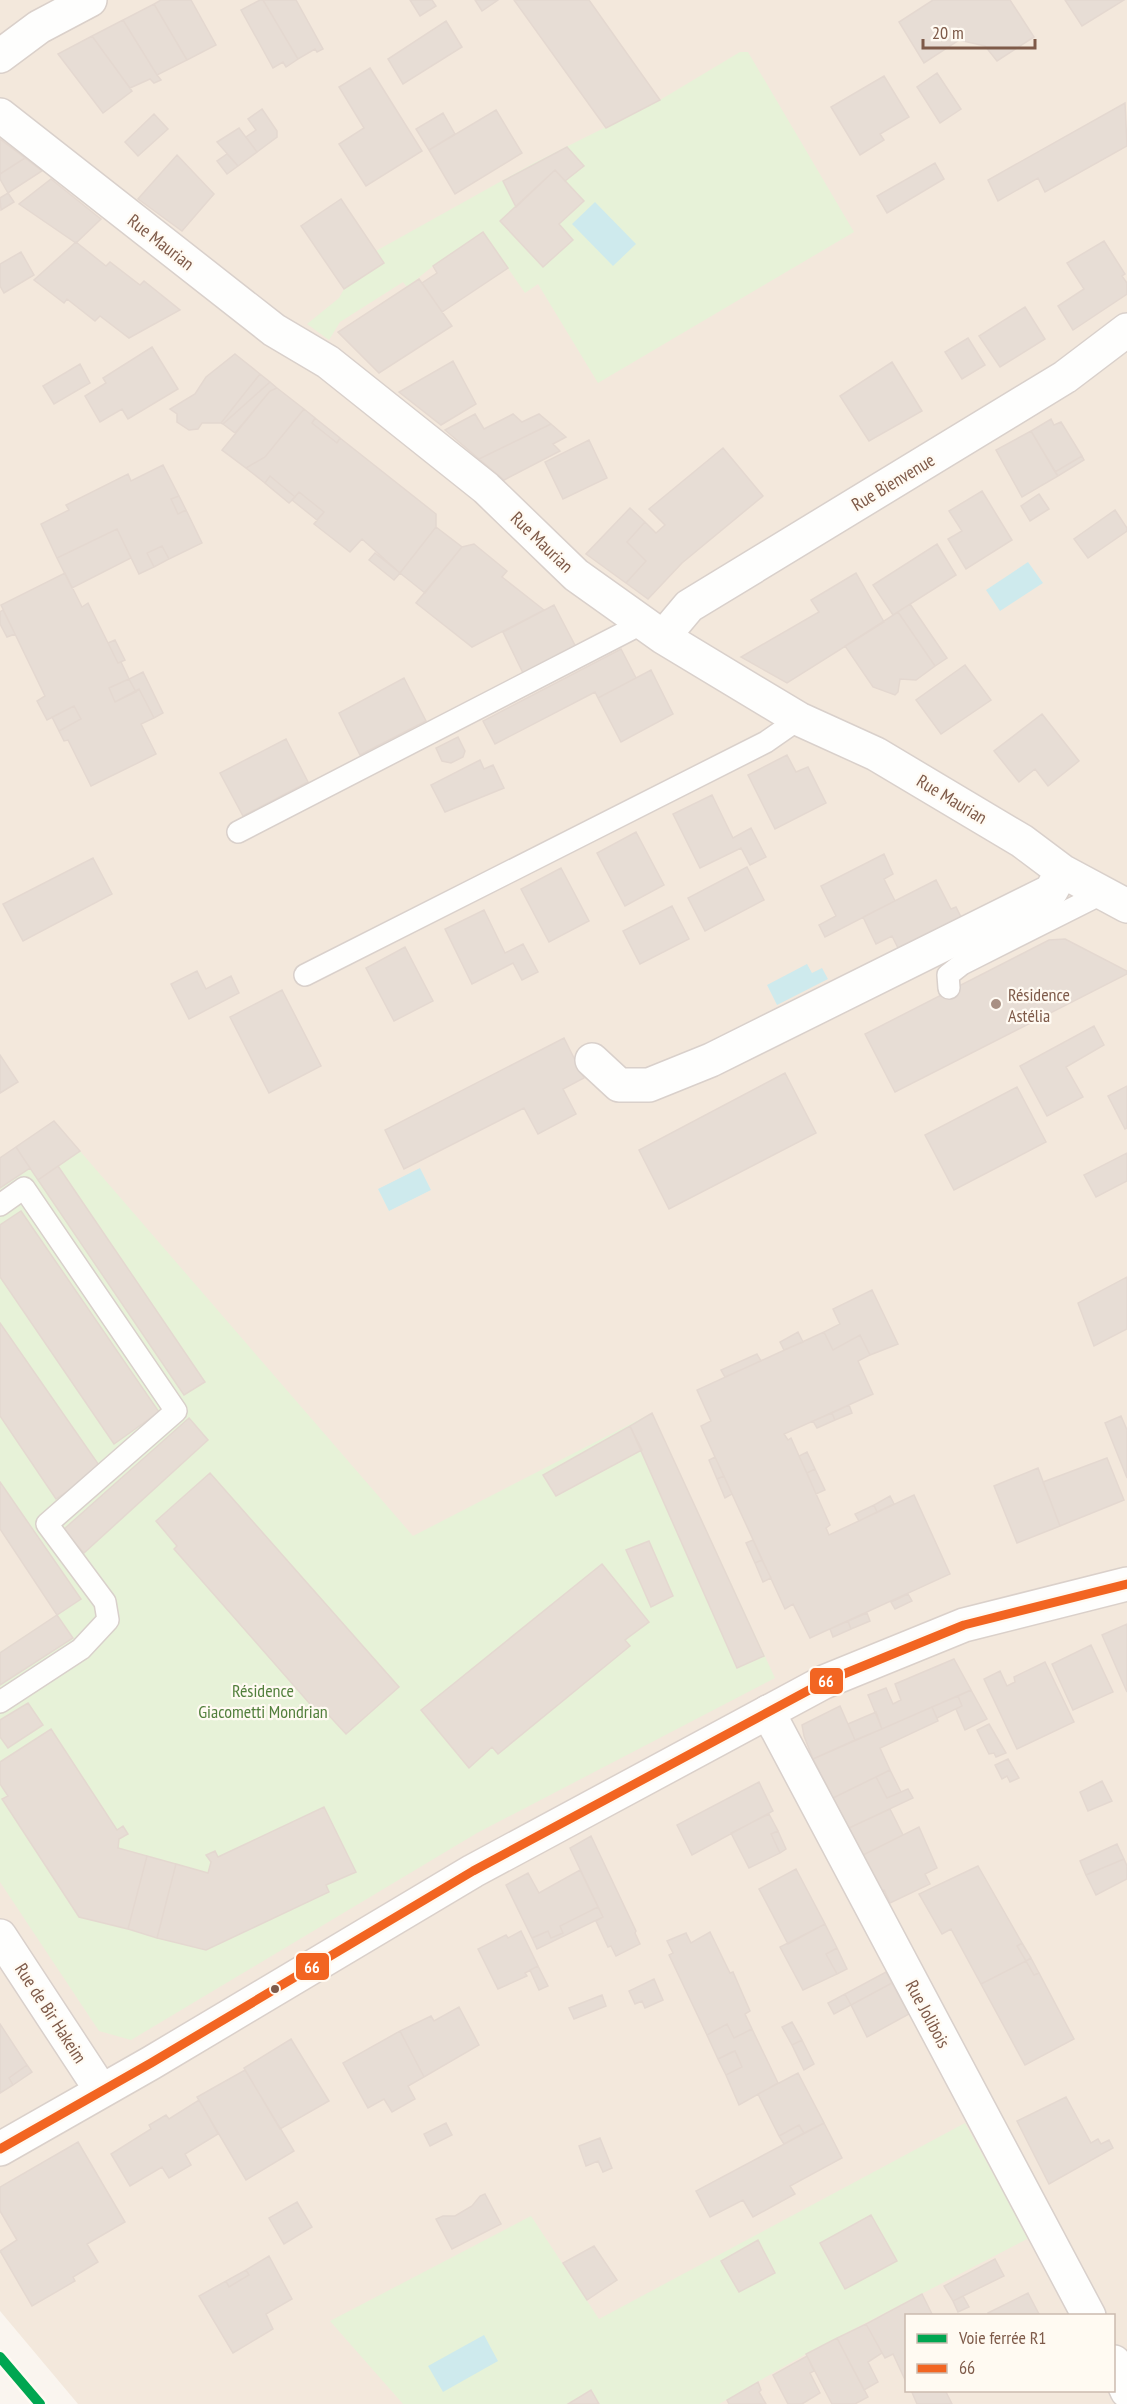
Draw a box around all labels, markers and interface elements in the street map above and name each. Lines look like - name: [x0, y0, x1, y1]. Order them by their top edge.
- scale bar: [923, 12, 1036, 50]
- text: 20 m: [932, 21, 964, 44]
- street label: Rue Maurian: [123, 209, 199, 275]
- street label: Rue Bienvenue: [847, 448, 939, 516]
- street label: Rue Maurian: [506, 507, 578, 577]
- street label: Rue Maurian: [913, 769, 991, 829]
- place label: Résidence Astélia: [1008, 983, 1070, 1027]
- marker: Résidence Astélia: [989, 997, 1003, 1011]
- line badge: 66: [809, 1667, 844, 1695]
- text: 66: [818, 1671, 834, 1691]
- park label: Résidence Giacometti Mondrian: [198, 1679, 328, 1723]
- line badge: 66: [295, 1952, 330, 1981]
- text: 66: [304, 1957, 320, 1977]
- street label: Rue de Bir Hakeim: [10, 1959, 92, 2067]
- street label: Rue Jolibois: [901, 1976, 955, 2052]
- unlabelled marker: [269, 1983, 281, 1995]
- legend: [905, 2314, 1115, 2392]
- text: Voie ferrée R1: [958, 2326, 1046, 2349]
- text: 66: [959, 2356, 975, 2379]

